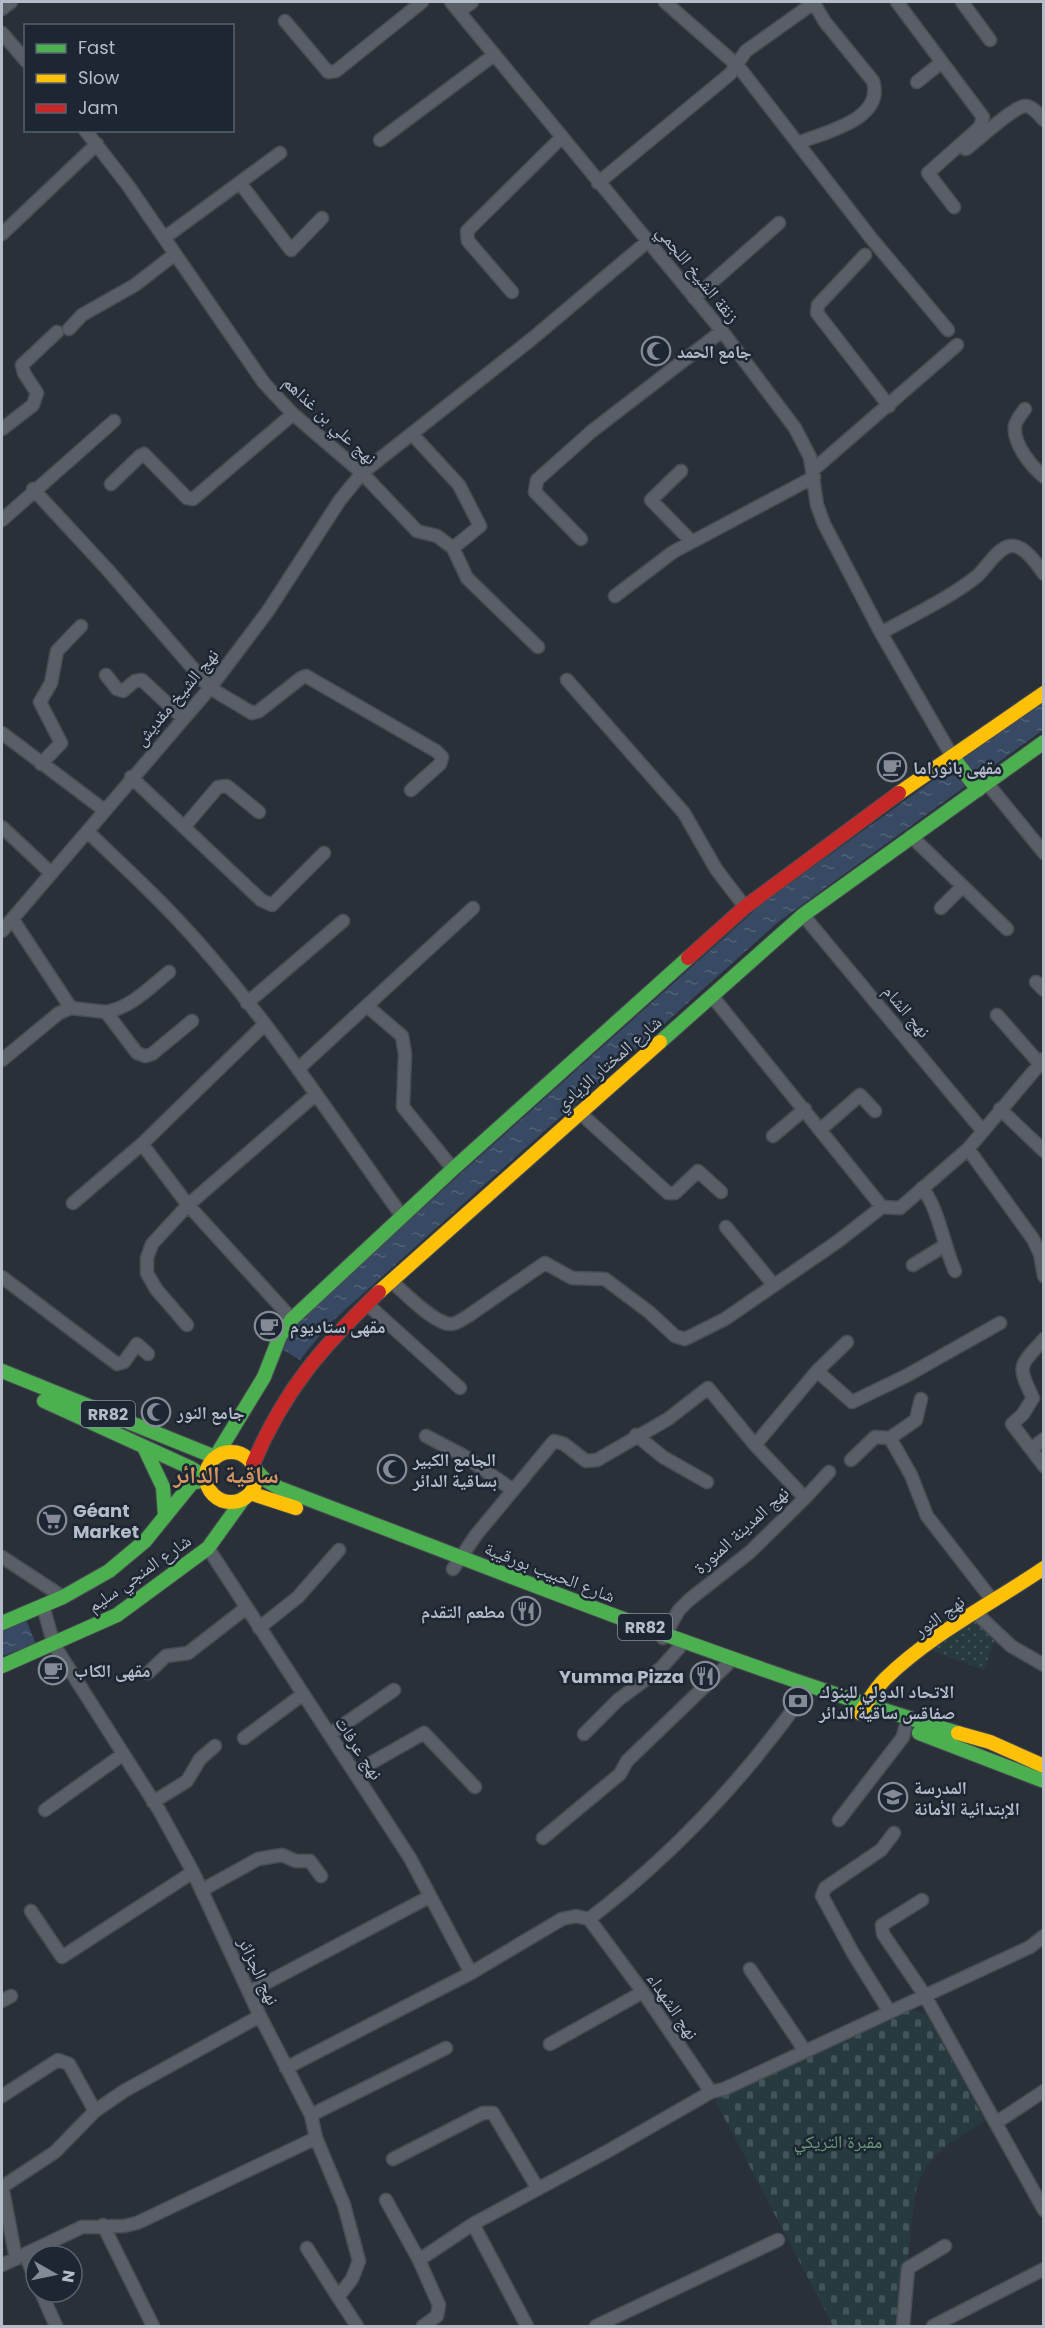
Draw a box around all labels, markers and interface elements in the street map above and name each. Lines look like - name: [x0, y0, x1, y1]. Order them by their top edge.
- legend: [24, 24, 234, 132]
- text: Fast: [78, 35, 115, 60]
- text: Slow: [78, 65, 120, 90]
- text: Jam: [78, 95, 118, 120]
- street label: زنقة الشيخ اللجمي: [649, 220, 745, 330]
- mosque icon: جامع الحمد: [640, 335, 672, 367]
- place label: جامع الحمد: [677, 339, 752, 364]
- street label: نهج علي بن غذاهم: [276, 370, 382, 472]
- street label: نهج الشيخ مقديش: [128, 643, 224, 751]
- cafe icon: مقهى بانوراما: [876, 751, 908, 783]
- place label: مقهى بانوراما: [913, 755, 1002, 780]
- street label: نهج الشام: [877, 979, 937, 1043]
- street label: شارع المختار الزيادي: [549, 1010, 668, 1118]
- cafe icon: مقهى ستاديوم: [253, 1310, 285, 1342]
- place label: مقهى ستاديوم: [290, 1314, 385, 1339]
- mosque icon: جامع النور: [140, 1396, 172, 1428]
- place label: جامع النور: [176, 1400, 245, 1425]
- road number: RR82: [81, 1401, 135, 1427]
- place label: الجامع الكبير بساقية الدائر: [412, 1447, 497, 1493]
- mosque icon: الجامع الكبير بساقية الدائر: [376, 1453, 408, 1485]
- district label: ساقية الدائر: [172, 1458, 279, 1491]
- street label: نهج المدينة المنورة: [688, 1480, 794, 1580]
- place label: Géant Market: [73, 1498, 139, 1544]
- supermarket icon: Géant Market: [36, 1504, 68, 1536]
- street label: شارع المنجي سليم: [82, 1528, 197, 1620]
- street label: شارع الحبيب بورقيبة: [481, 1536, 619, 1608]
- street label: نهج النور: [908, 1589, 970, 1644]
- restaurant icon: مطعم التقدم: [510, 1595, 542, 1627]
- place label: مطعم التقدم: [421, 1599, 505, 1624]
- road number: RR82: [618, 1614, 672, 1640]
- cafe icon: مقهى الكاب: [37, 1654, 69, 1686]
- place label: مقهى الكاب: [74, 1658, 150, 1683]
- restaurant icon: Yumma Pizza: [689, 1660, 721, 1692]
- place label: Yumma Pizza: [559, 1664, 684, 1689]
- place label: الاتحاد الدولي للبنوك صفاقس ساقية الدائر: [818, 1679, 955, 1725]
- bank icon: الاتحاد الدولي للبنوك صفاقس ساقية الدائر: [782, 1685, 814, 1717]
- street label: نهج عرفات: [329, 1711, 389, 1785]
- place label: المدرسة الإبتدائية الأمانة: [914, 1775, 1020, 1821]
- school or university icon: المدرسة الإبتدائية الأمانة: [877, 1781, 909, 1813]
- street label: نهج الجزائر: [232, 1932, 286, 2009]
- street label: نهج الشهداء: [641, 1967, 705, 2045]
- park label: مقبرة التريكي: [794, 2129, 882, 2156]
- north arrow: [24, 2244, 84, 2304]
- text: N: [56, 2269, 81, 2284]

